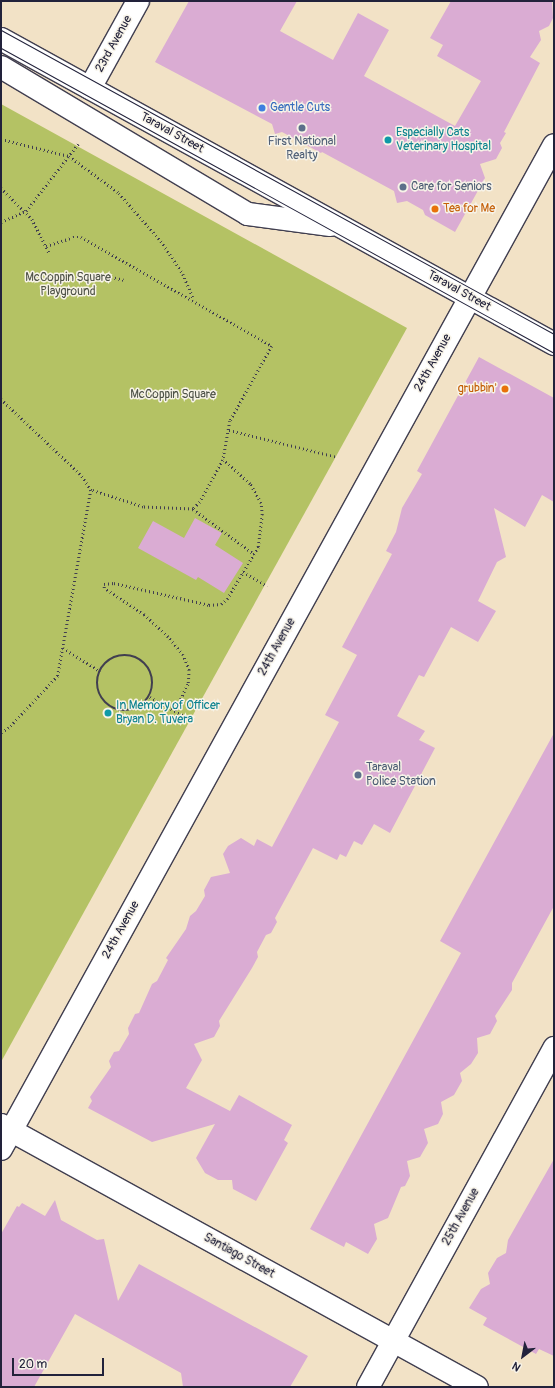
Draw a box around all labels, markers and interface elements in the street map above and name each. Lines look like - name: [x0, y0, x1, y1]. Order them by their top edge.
- street label: 23rd Avenue: [93, 13, 135, 75]
- place label: Gentle Cuts: [270, 101, 330, 115]
- marker: Gentle Cuts: [257, 103, 267, 113]
- street label: Taraval Street: [138, 110, 206, 156]
- marker: First National Realty: [297, 123, 307, 133]
- place label: Especially Cats Veterinary Hospital: [396, 126, 491, 154]
- place label: First National Realty: [268, 135, 336, 163]
- marker: Especially Cats Veterinary Hospital: [383, 135, 393, 145]
- place label: Care for Seniors: [411, 180, 492, 194]
- marker: Care for Seniors: [398, 182, 408, 192]
- place label: Tea for Me: [443, 202, 495, 216]
- marker: Tea for Me: [430, 204, 440, 214]
- street label: Taraval Street: [425, 268, 493, 314]
- park label: McCoppin Square Playground: [25, 271, 111, 299]
- street label: 24th Avenue: [411, 332, 455, 394]
- place label: grubbin': [458, 382, 497, 396]
- marker: grubbin': [500, 384, 510, 394]
- park label: McCoppin Square: [130, 388, 216, 402]
- street label: 24th Avenue: [255, 616, 299, 678]
- place label: In Memory of Officer Bryan D. Tuvera: [116, 699, 220, 727]
- marker: In Memory of Officer Bryan D. Tuvera: [103, 708, 113, 718]
- place label: Taraval Police Station: [366, 761, 436, 789]
- marker: Taraval Police Station: [353, 770, 363, 780]
- street label: 24th Avenue: [99, 899, 143, 961]
- street label: 25th Avenue: [439, 1186, 483, 1248]
- street label: Santiago Street: [201, 1231, 277, 1281]
- north arrow: [503, 1336, 543, 1376]
- scale bar: [14, 1350, 106, 1376]
- text: 20 m: [19, 1357, 47, 1372]
- text: N: [510, 1359, 523, 1374]

